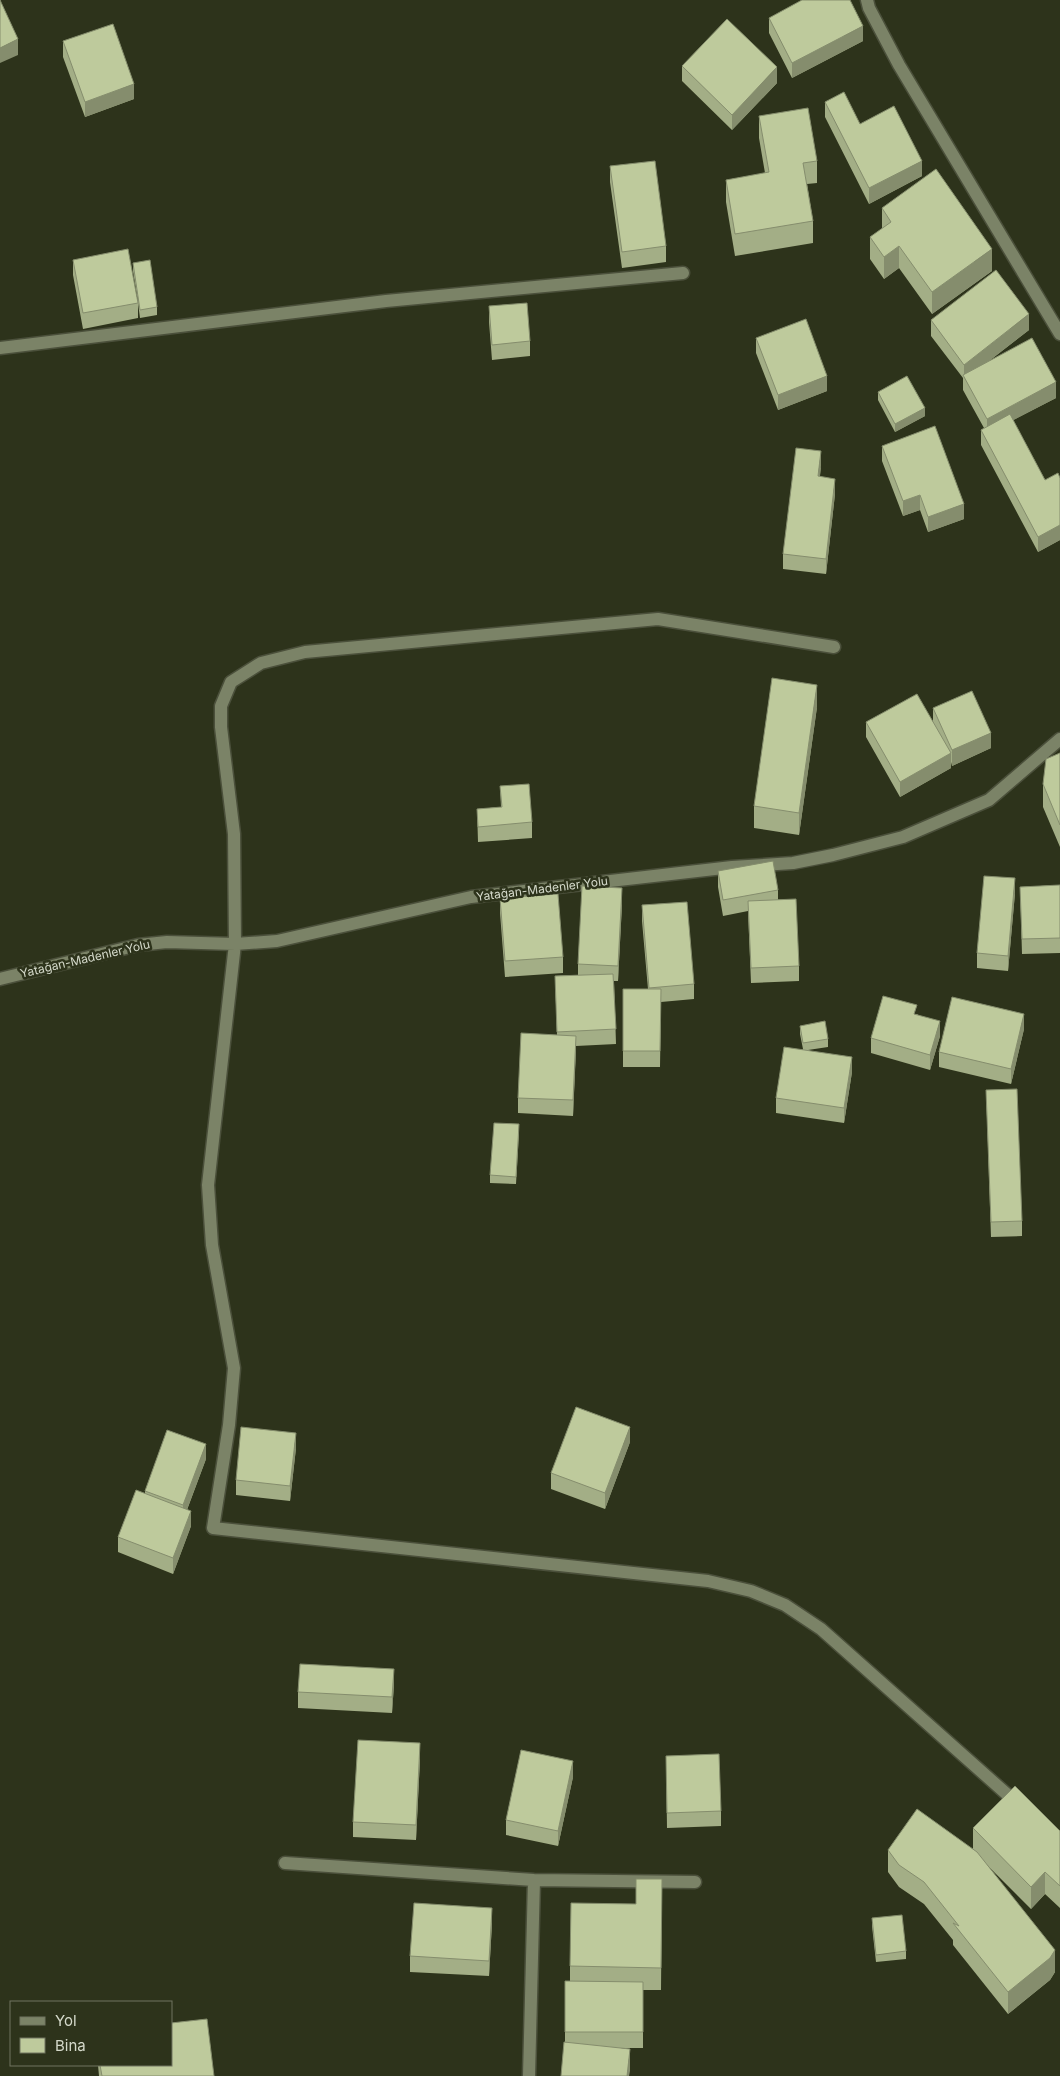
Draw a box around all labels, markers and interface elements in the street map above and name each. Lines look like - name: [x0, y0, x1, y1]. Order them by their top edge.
- street label: Yatağan-Madenler Yolu: [475, 873, 609, 904]
- street label: Yatağan-Madenler Yolu: [19, 936, 151, 981]
- legend: [10, 2001, 172, 2066]
- text: Yol: [55, 2011, 77, 2030]
- text: Bina: [55, 2036, 86, 2055]

